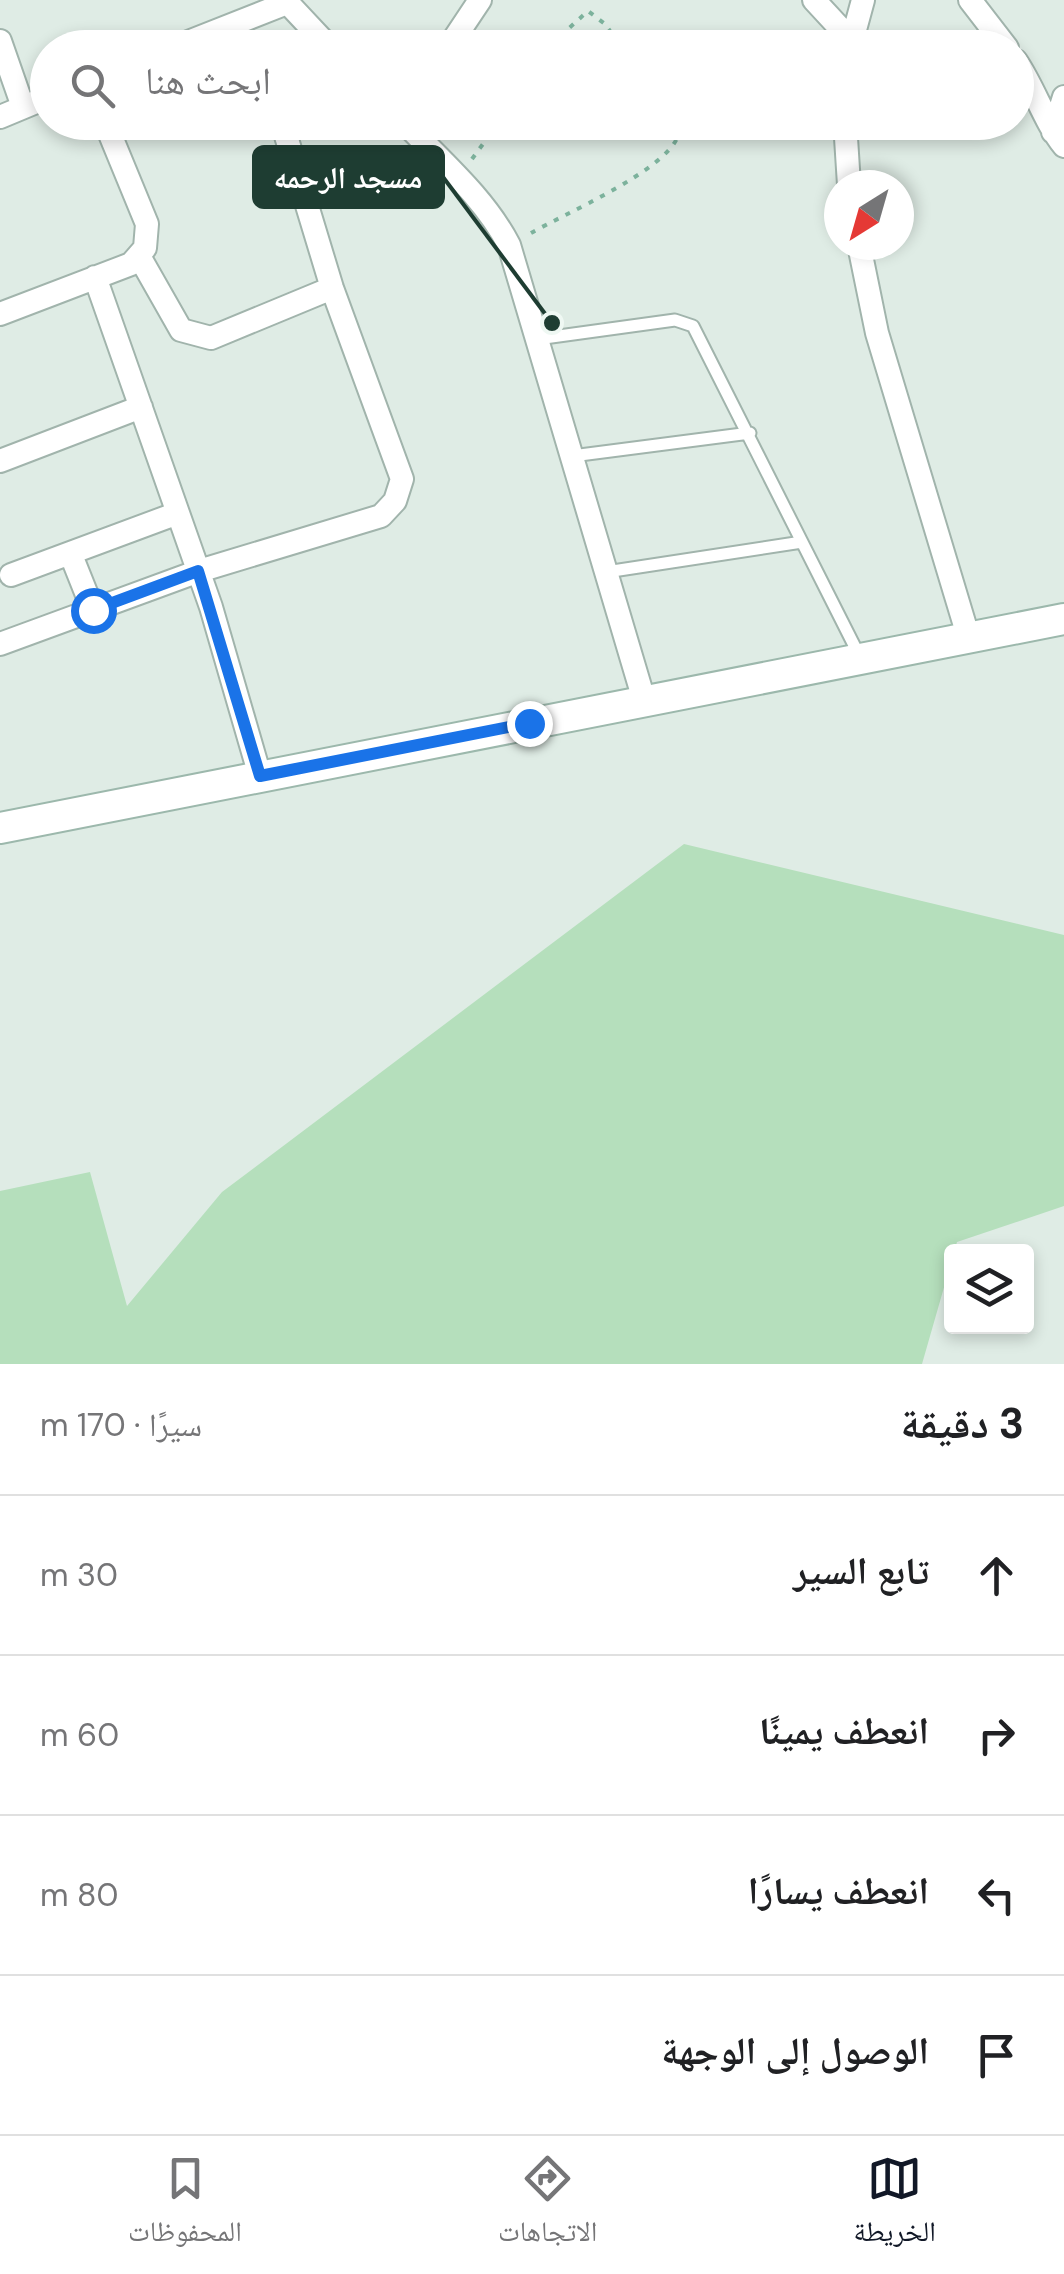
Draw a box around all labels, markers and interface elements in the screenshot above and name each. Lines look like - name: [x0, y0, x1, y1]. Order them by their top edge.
- search box: [30, 30, 1034, 140]
- text: ابحث هنا: [145, 56, 271, 106]
- icon: search: [65, 58, 120, 113]
- callout: مسجد الرحمه: [254, 147, 443, 207]
- text: مسجد الرحمه: [273, 158, 423, 197]
- north arrow: [824, 170, 914, 260]
- route start: [71, 588, 117, 634]
- route end: [507, 701, 553, 747]
- map controls: [944, 1244, 1034, 1334]
- button: layers: [944, 1244, 1034, 1334]
- text: 3 دقيقة: [901, 1396, 1024, 1451]
- text: سيرًا · 170 m: [40, 1404, 202, 1446]
- text: تابع السير: [793, 1546, 929, 1596]
- icon: ahead: [969, 1548, 1024, 1603]
- text: 30 m: [40, 1554, 118, 1596]
- text: انعطف يمينًا: [759, 1706, 929, 1756]
- icon: right: [969, 1708, 1024, 1763]
- text: 60 m: [40, 1714, 119, 1756]
- text: انعطف يسارًا: [748, 1866, 929, 1916]
- icon: left: [969, 1868, 1024, 1923]
- text: 80 m: [40, 1874, 118, 1916]
- text: الوصول إلى الوجهة: [661, 2026, 929, 2076]
- icon: arrive: [969, 2028, 1024, 2083]
- tab: المحفوظات: [128, 2151, 242, 2259]
- tab: الاتجاهات: [498, 2151, 597, 2259]
- tab: الخريطة: [854, 2151, 936, 2259]

